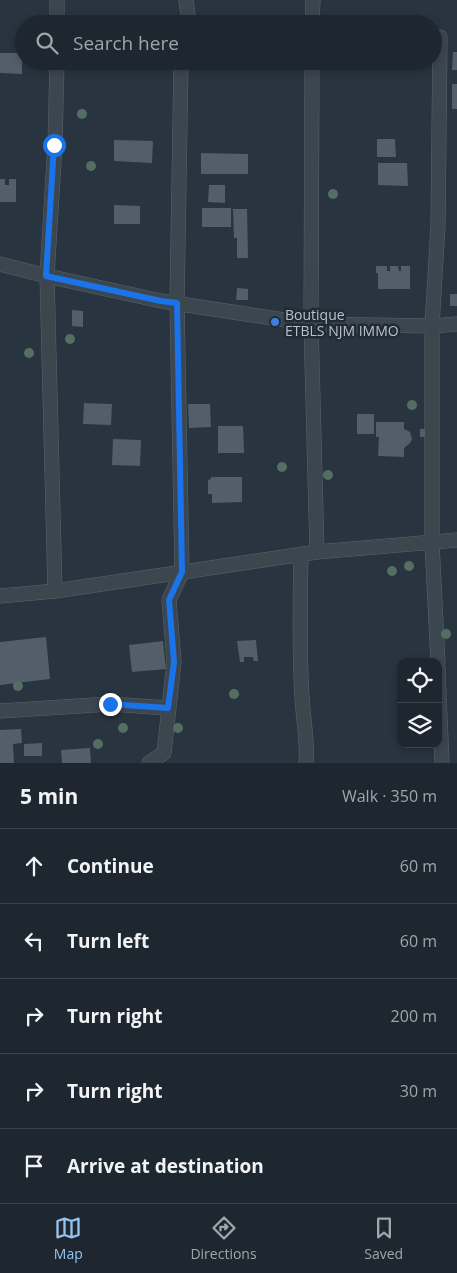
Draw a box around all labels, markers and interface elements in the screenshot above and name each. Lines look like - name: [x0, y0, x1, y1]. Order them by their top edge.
- search box: [15, 15, 442, 70]
- icon: search: [33, 29, 61, 57]
- text: Search here: [73, 30, 179, 56]
- route start: [43, 134, 66, 157]
- place label: Boutique ETBLS NJM IMMO: [285, 305, 399, 340]
- marker: Boutique ETBLS NJM IMMO: [269, 316, 281, 328]
- map controls: [397, 658, 442, 748]
- button: locate: [397, 658, 442, 703]
- route end: [99, 693, 122, 716]
- button: layers: [397, 703, 442, 748]
- text: 5 min: [20, 782, 78, 810]
- text: Walk · 350 m: [342, 785, 437, 807]
- icon: ahead: [20, 852, 48, 880]
- text: Continue: [67, 853, 154, 879]
- text: 60 m: [400, 855, 437, 877]
- icon: left: [20, 927, 48, 955]
- text: Turn left: [67, 928, 149, 954]
- text: 60 m: [400, 930, 437, 952]
- icon: right: [20, 1002, 48, 1030]
- text: Turn right: [67, 1003, 162, 1029]
- text: 200 m: [391, 1005, 437, 1027]
- icon: right: [20, 1077, 48, 1105]
- text: Turn right: [67, 1078, 162, 1104]
- text: 30 m: [400, 1080, 437, 1102]
- icon: arrive: [20, 1152, 48, 1180]
- text: Arrive at destination: [67, 1153, 264, 1179]
- tab: Map: [54, 1214, 83, 1263]
- tab: Directions: [190, 1214, 257, 1263]
- tab: Saved: [364, 1214, 403, 1263]

